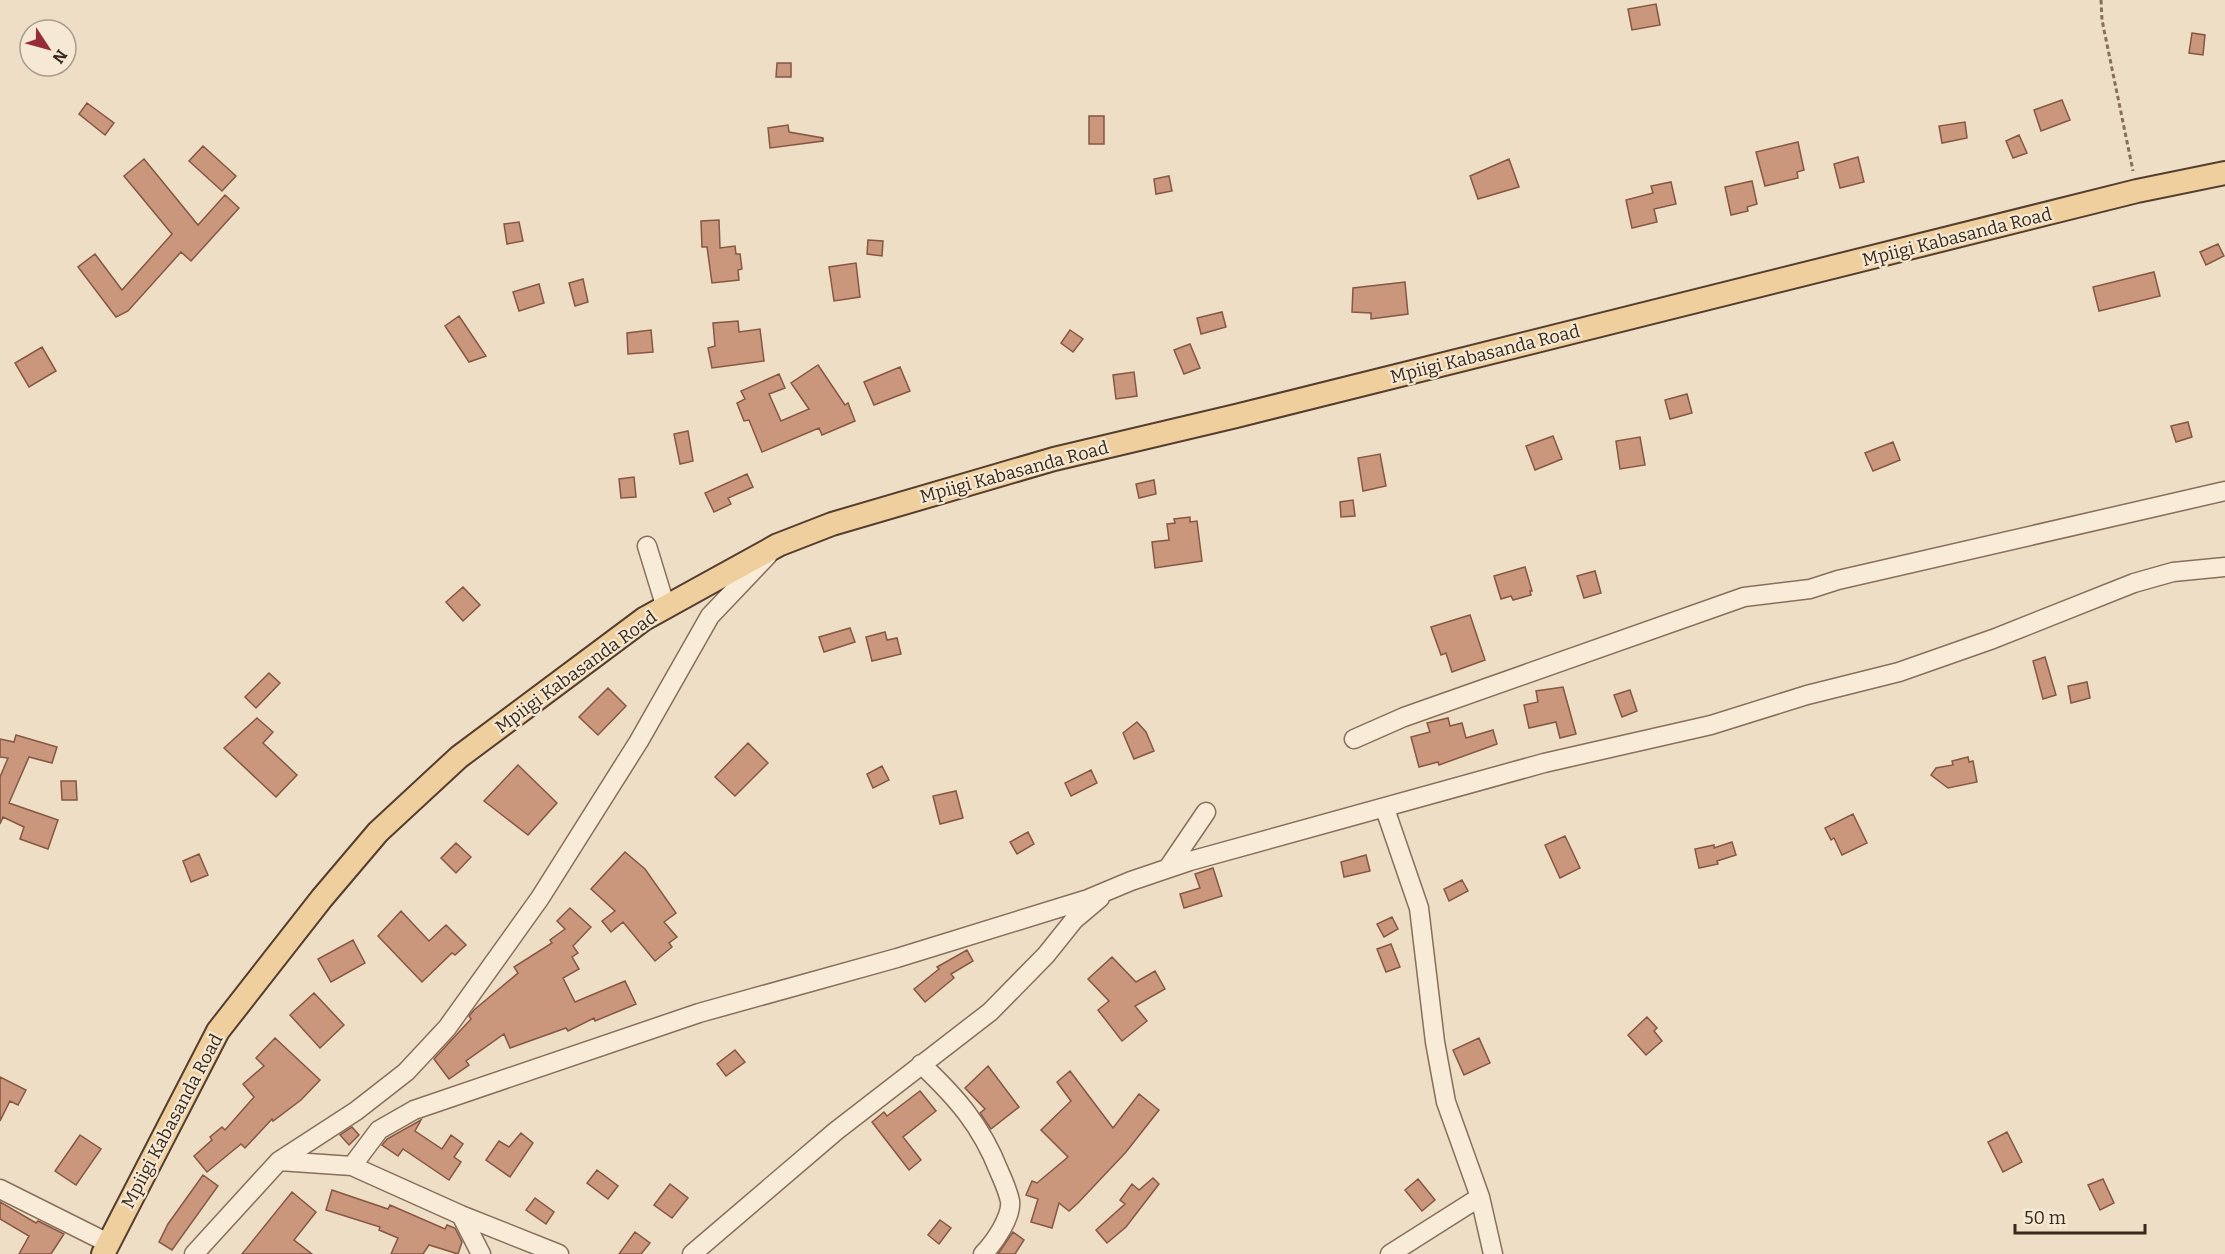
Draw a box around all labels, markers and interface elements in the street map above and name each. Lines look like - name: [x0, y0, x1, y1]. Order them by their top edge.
- north arrow: [18, 18, 78, 78]
- text: N: [48, 46, 71, 67]
- street label: Mpiigi Kabasanda Road: [1860, 203, 2054, 271]
- street label: Mpiigi Kabasanda Road: [1388, 320, 1582, 388]
- street label: Mpiigi Kabasanda Road: [917, 436, 1111, 508]
- street label: Mpiigi Kabasanda Road: [491, 606, 661, 738]
- street label: Mpiigi Kabasanda Road: [117, 1030, 228, 1212]
- scale bar: [2015, 1197, 2146, 1235]
- text: 50 m: [2024, 1207, 2066, 1229]

